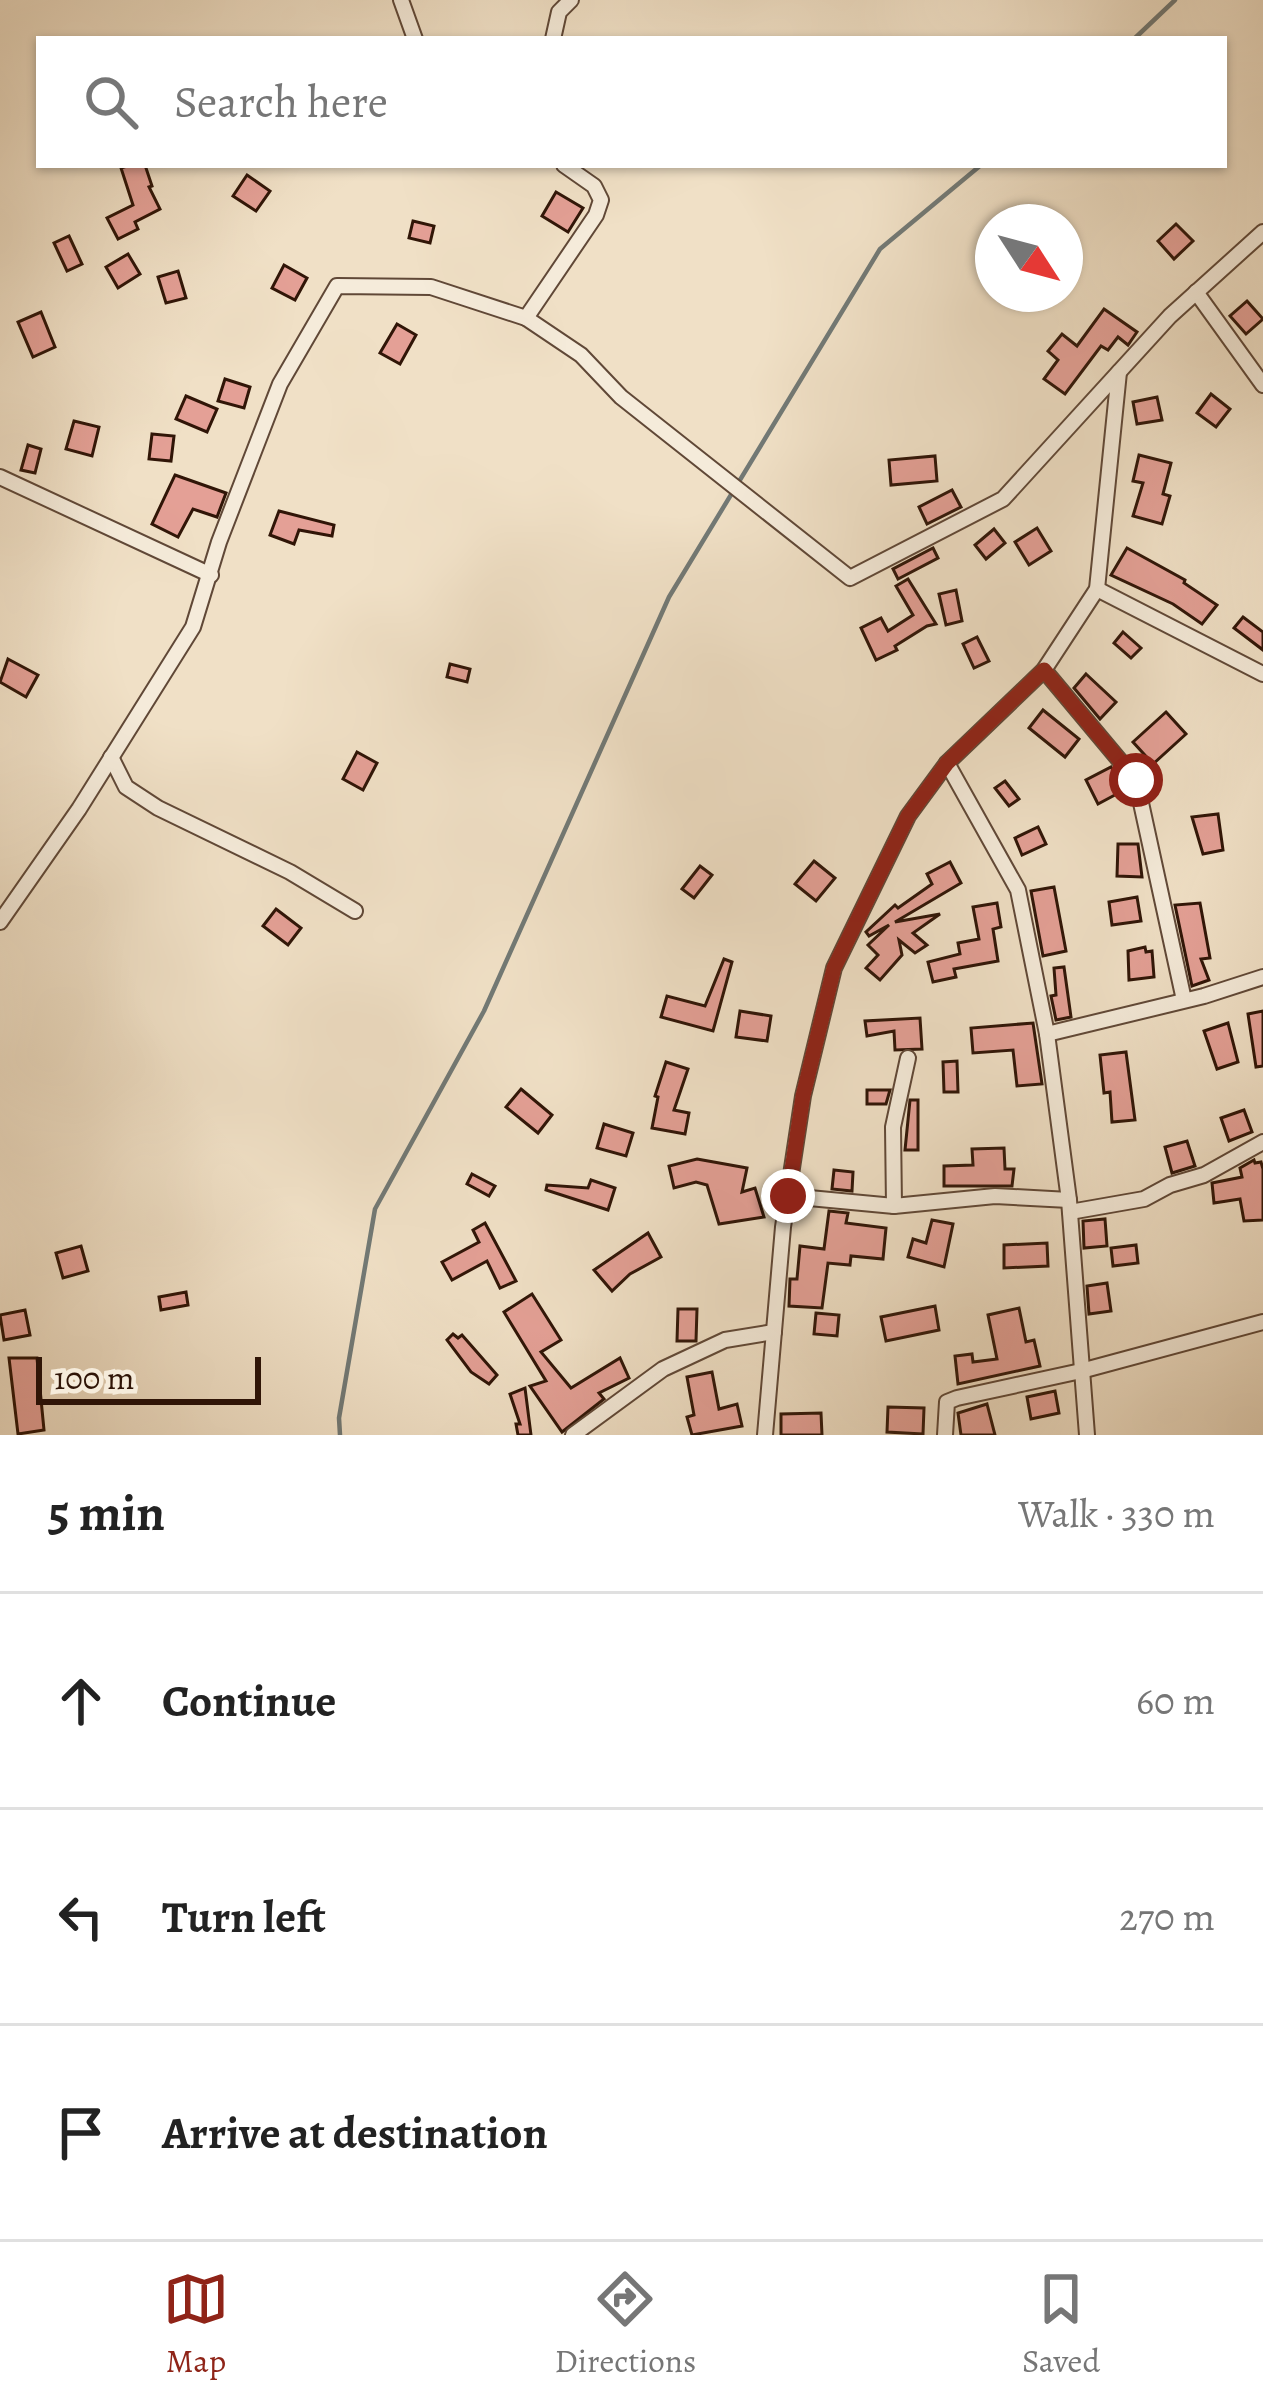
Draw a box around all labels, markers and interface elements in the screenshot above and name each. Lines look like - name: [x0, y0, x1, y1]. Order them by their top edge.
- search box: [36, 36, 1227, 168]
- icon: search: [78, 69, 144, 135]
- text: Search here: [174, 71, 388, 133]
- north arrow: [975, 204, 1083, 312]
- route start: [1109, 753, 1163, 807]
- route end: [761, 1169, 815, 1223]
- scale bar: [36, 1351, 261, 1404]
- text: 100 m: [54, 1355, 134, 1400]
- text: 5 min: [48, 1478, 165, 1548]
- text: Walk · 330 m: [1018, 1487, 1215, 1540]
- icon: ahead: [48, 1668, 114, 1734]
- text: Continue: [162, 1670, 336, 1732]
- text: 60 m: [1136, 1674, 1215, 1727]
- icon: left: [48, 1884, 114, 1950]
- text: Turn left: [162, 1886, 326, 1948]
- text: 270 m: [1119, 1890, 1215, 1943]
- icon: arrive: [48, 2100, 114, 2166]
- text: Arrive at destination: [162, 2102, 548, 2164]
- tab: Map: [163, 2266, 229, 2383]
- tab: Directions: [555, 2266, 696, 2383]
- tab: Saved: [1022, 2266, 1100, 2383]

